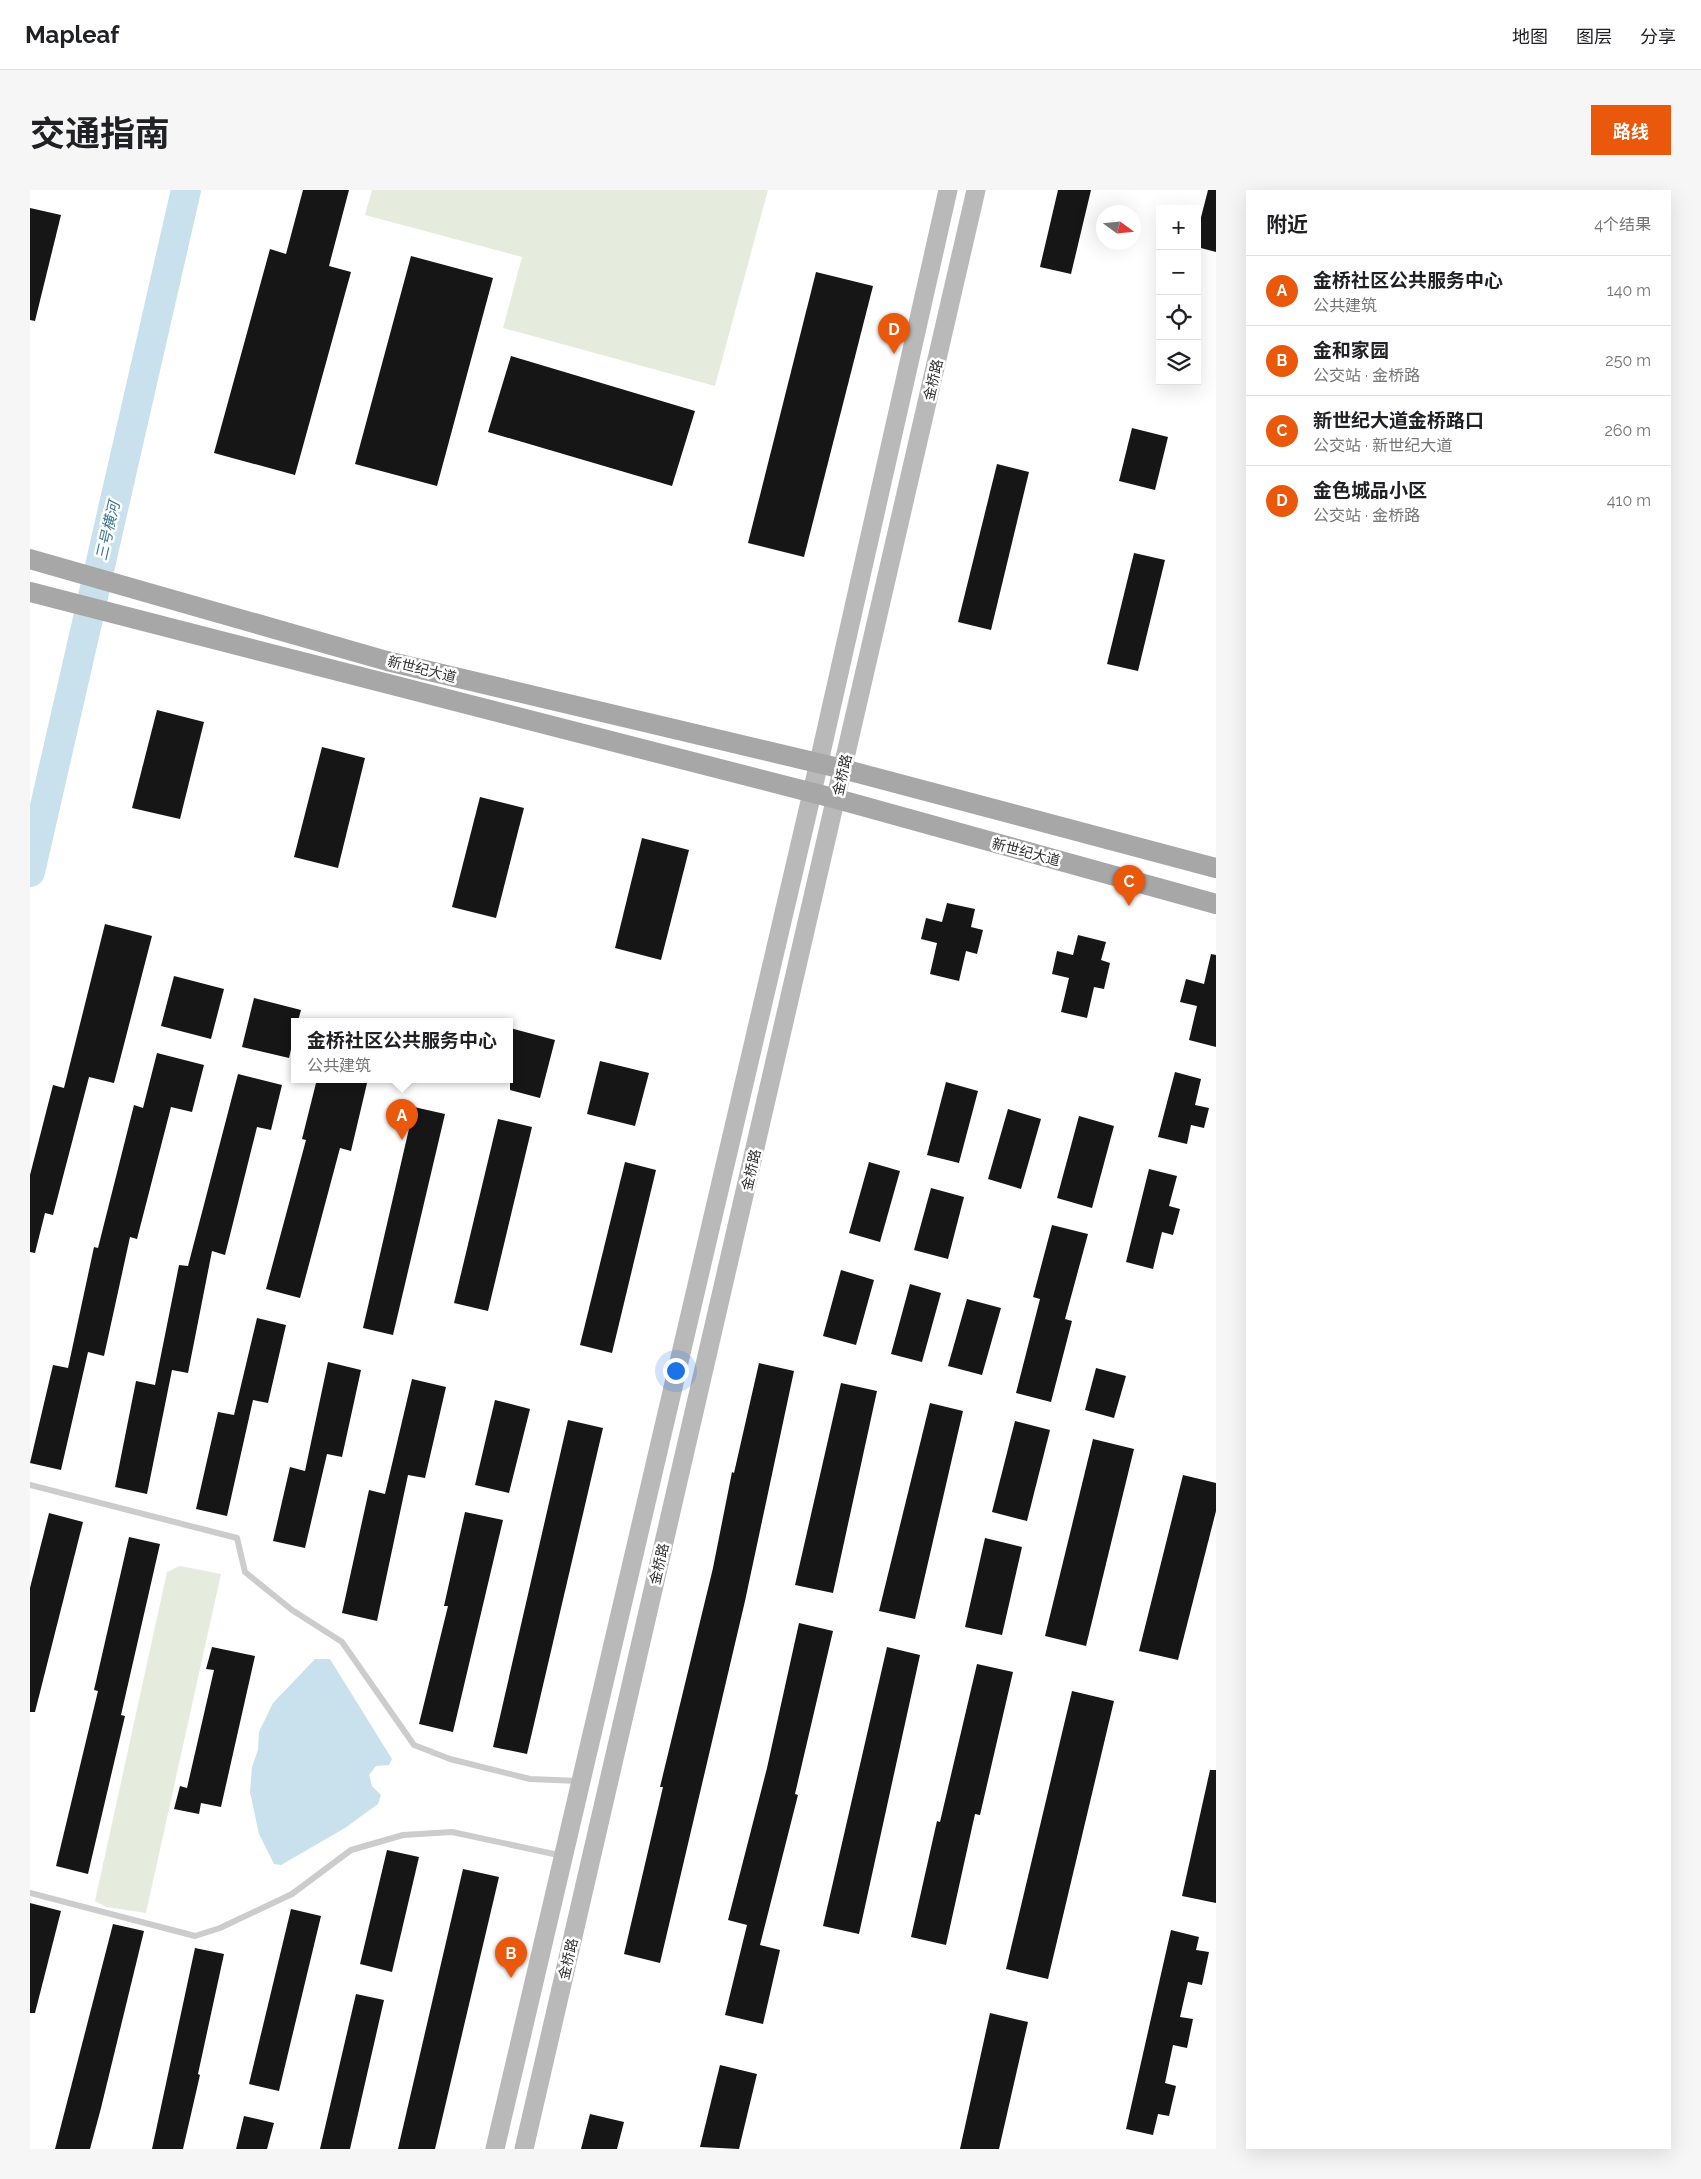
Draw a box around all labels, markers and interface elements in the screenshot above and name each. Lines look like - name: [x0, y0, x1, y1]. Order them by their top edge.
- text: Mapleaf: [25, 20, 119, 49]
- text: 地图: [1512, 26, 1548, 47]
- text: 图层: [1576, 26, 1612, 47]
- text: 分享: [1640, 26, 1676, 47]
- button: 路线: [1591, 105, 1671, 155]
- text: 交通指南: [30, 113, 170, 154]
- north arrow: [1096, 205, 1141, 250]
- map controls: [1156, 205, 1201, 385]
- button: +: [1156, 205, 1201, 250]
- text: 附近: [1266, 212, 1308, 237]
- text: 4个结果: [1594, 215, 1651, 234]
- button: −: [1156, 250, 1201, 295]
- text: 金桥社区公共服务中心: [1313, 269, 1503, 291]
- text: A: [1277, 281, 1287, 300]
- text: 140 m: [1607, 281, 1651, 300]
- button: locate: [1156, 295, 1201, 340]
- text: 公共建筑: [1313, 296, 1377, 315]
- pin: D: [878, 313, 910, 354]
- text: 金和家园: [1313, 339, 1389, 361]
- button: layers: [1156, 340, 1201, 385]
- text: B: [1277, 351, 1287, 370]
- text: 250 m: [1605, 351, 1651, 370]
- street label: 金桥路: [920, 358, 946, 402]
- text: 公交站 · 金桥路: [1313, 366, 1420, 385]
- text: 新世纪大道金桥路口: [1313, 409, 1484, 431]
- text: C: [1277, 421, 1287, 440]
- text: 260 m: [1604, 421, 1651, 440]
- text: 公交站 · 新世纪大道: [1313, 436, 1452, 455]
- text: 金色城品小区: [1313, 479, 1427, 501]
- text: D: [1276, 491, 1288, 510]
- text: 410 m: [1607, 491, 1651, 510]
- water label: 三号横河: [92, 497, 124, 562]
- text: 公交站 · 金桥路: [1313, 506, 1420, 525]
- street label: 新世纪大道: [386, 653, 458, 685]
- street label: 金桥路: [829, 753, 855, 797]
- street label: 新世纪大道: [990, 835, 1062, 869]
- pin: C: [1113, 865, 1145, 906]
- popup: [291, 1018, 513, 1083]
- text: 金桥社区公共服务中心: [307, 1029, 497, 1051]
- text: 公共建筑: [307, 1056, 371, 1075]
- pin: A: [386, 1099, 418, 1140]
- street label: 金桥路: [738, 1148, 764, 1192]
- your location: [663, 1358, 689, 1384]
- street label: 金桥路: [646, 1542, 672, 1586]
- pin: B: [495, 1937, 527, 1978]
- street label: 金桥路: [555, 1937, 581, 1981]

